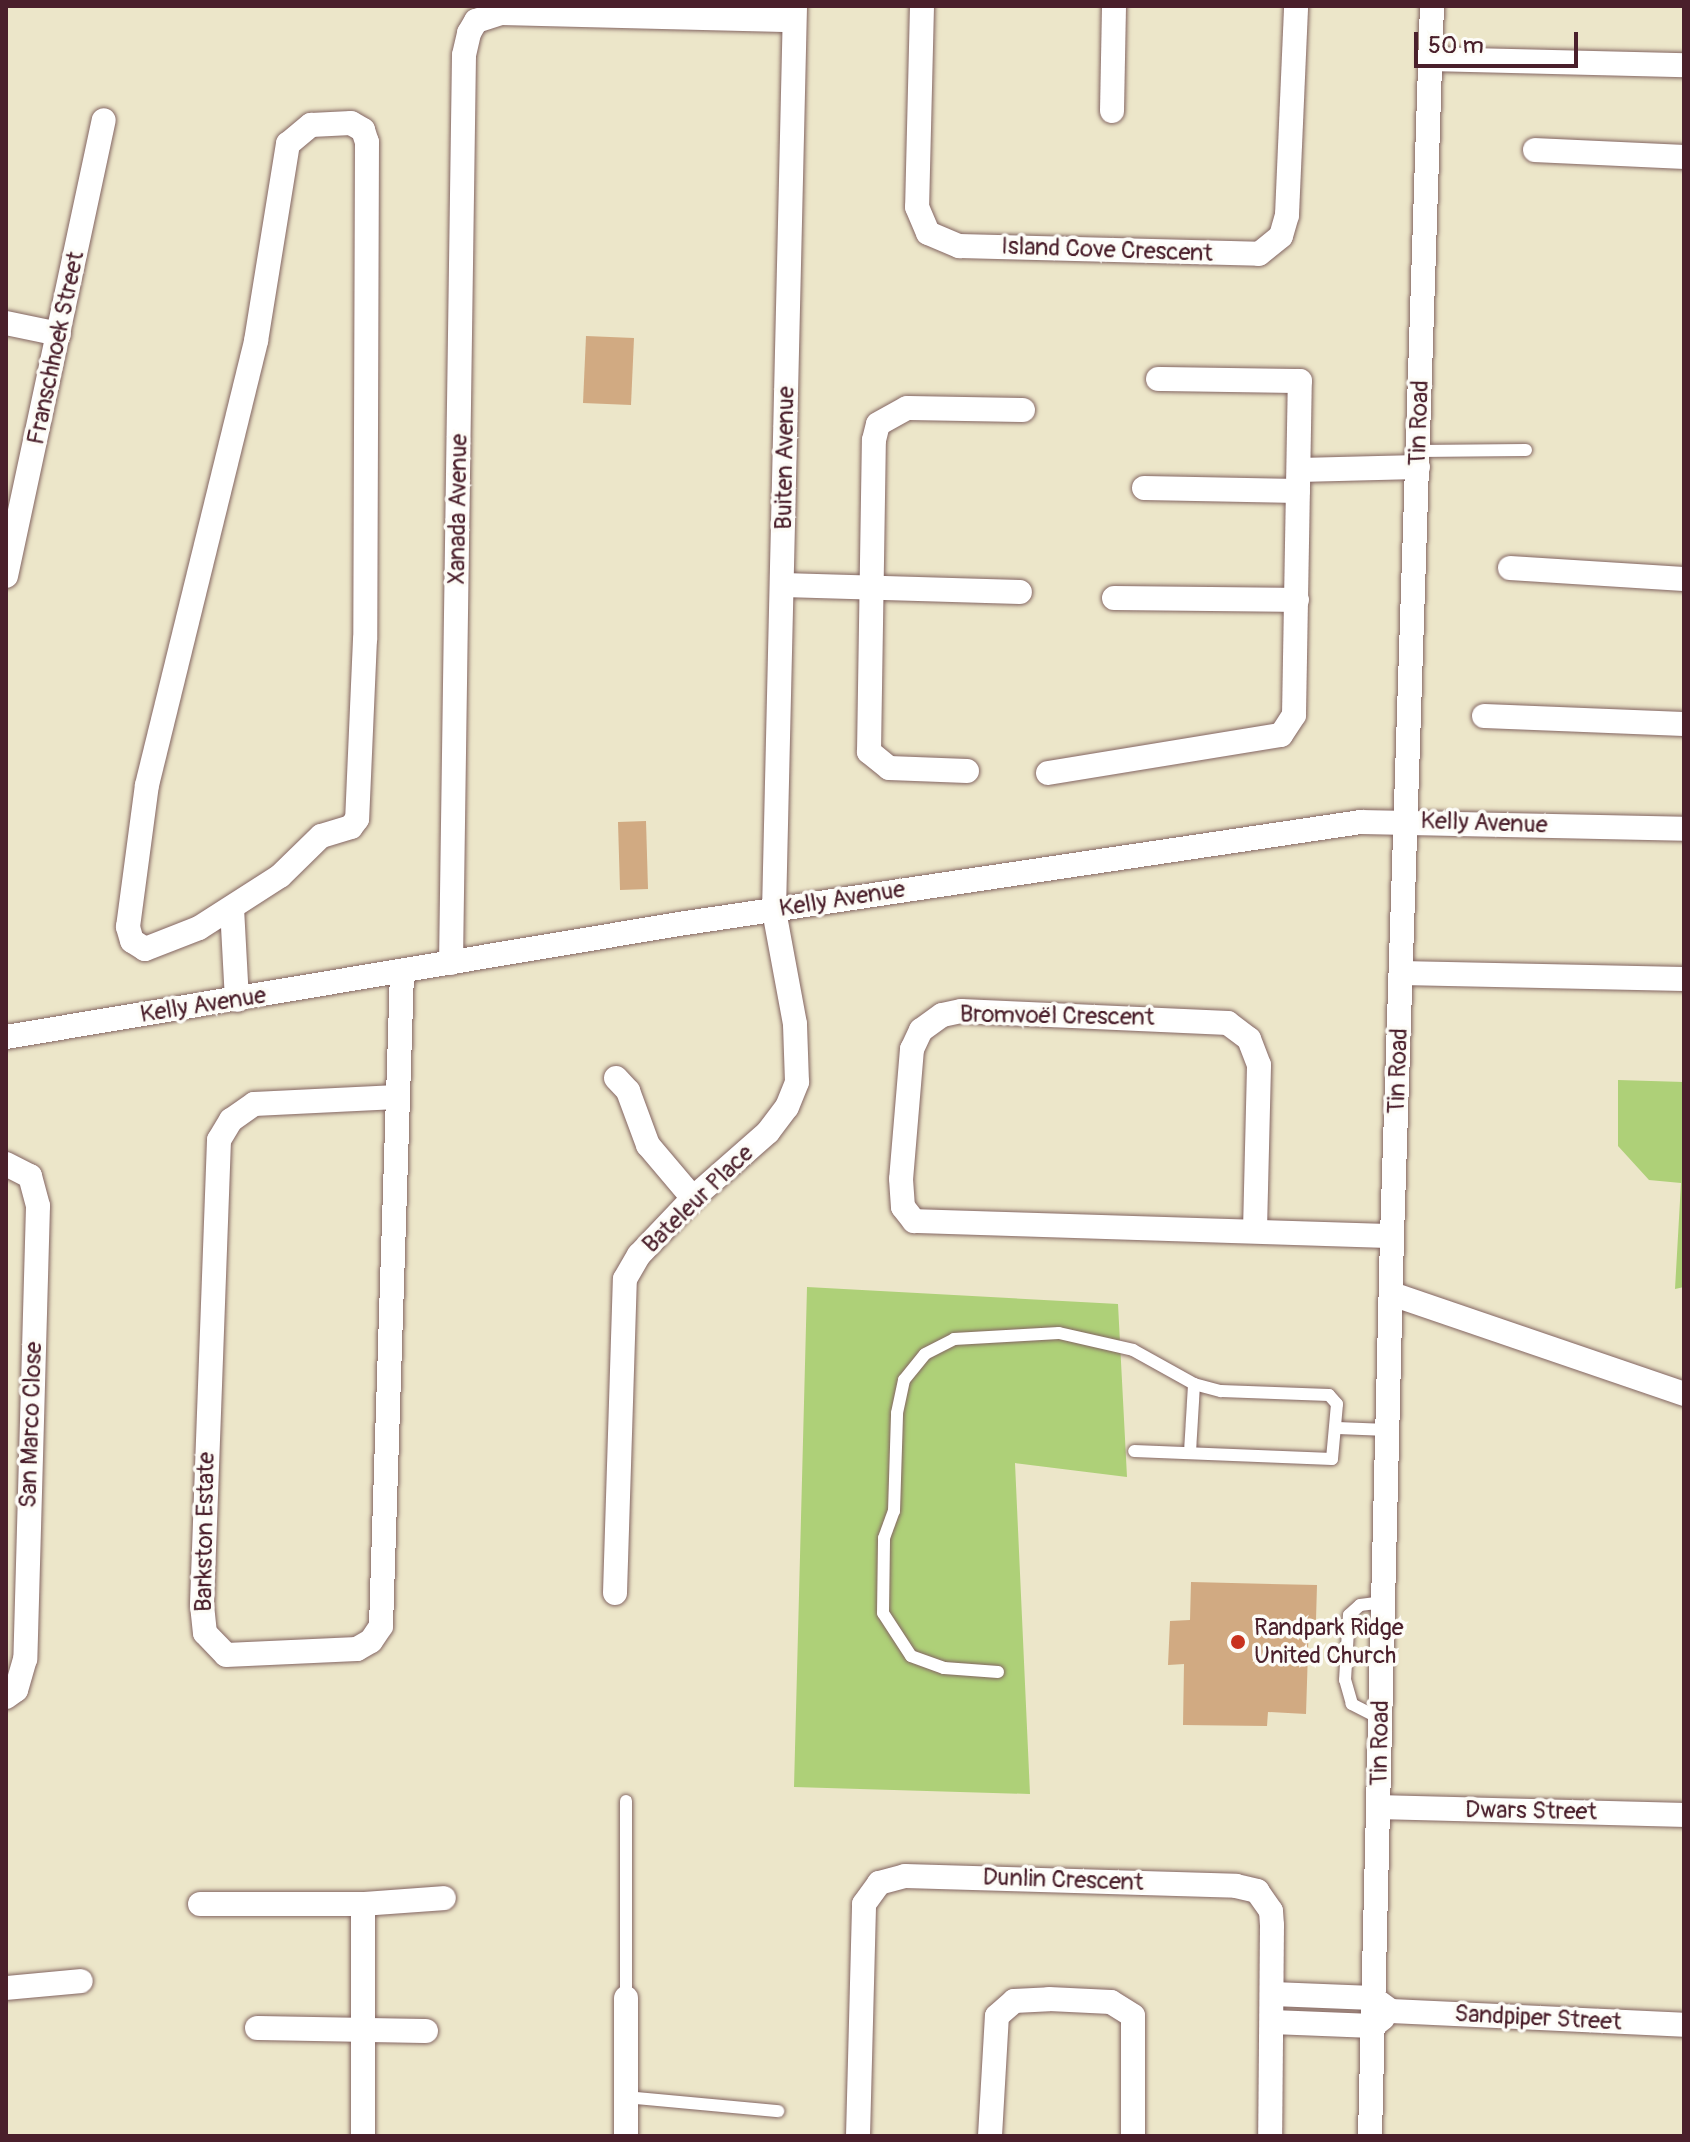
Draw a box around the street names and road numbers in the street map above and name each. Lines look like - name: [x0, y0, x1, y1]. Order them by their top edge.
- street label: Island Cove Crescent: [1001, 232, 1213, 268]
- street label: Franschhoek Street: [21, 249, 91, 447]
- street label: Tin Road: [1403, 380, 1435, 466]
- street label: Buiten Avenue: [769, 386, 801, 530]
- street label: Xanada Avenue: [442, 433, 474, 585]
- street label: Kelly Avenue: [1420, 806, 1548, 840]
- street label: Kelly Avenue: [777, 875, 907, 923]
- street label: Kelly Avenue: [138, 981, 268, 1029]
- street label: Bromvoël Crescent: [959, 1000, 1155, 1032]
- street label: Tin Road: [1382, 1028, 1414, 1114]
- street label: Bateleur Place: [637, 1139, 759, 1259]
- street label: San Marco Close: [14, 1341, 48, 1509]
- street label: Barkston Estate: [189, 1452, 221, 1612]
- street label: Tin Road: [1365, 1700, 1395, 1786]
- street label: Dwars Street: [1465, 1795, 1597, 1827]
- street label: Dunlin Crescent: [982, 1863, 1144, 1897]
- street label: Sandpiper Street: [1454, 1999, 1622, 2037]

